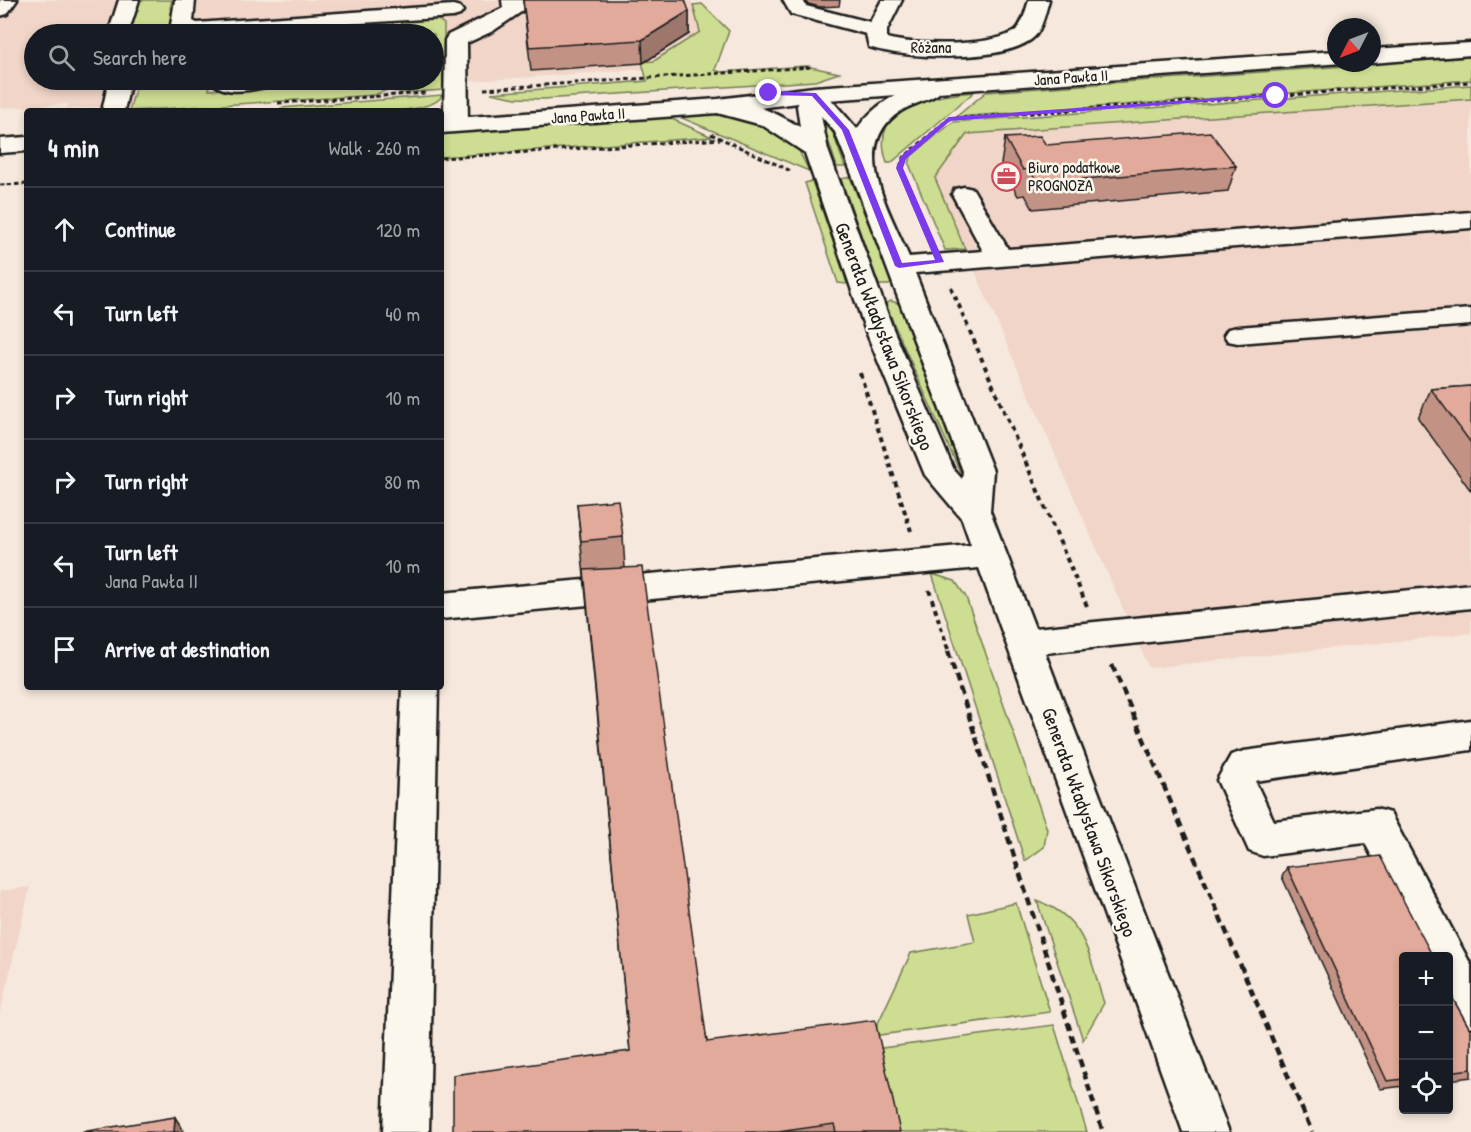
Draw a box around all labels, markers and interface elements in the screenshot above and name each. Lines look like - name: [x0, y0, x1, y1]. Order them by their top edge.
- north arrow: [1327, 18, 1381, 72]
- search box: [24, 24, 444, 90]
- street label: Różana: [911, 36, 951, 58]
- icon: search: [45, 41, 78, 74]
- text: Search here: [93, 42, 187, 72]
- street label: Jana Pawła II: [1033, 63, 1109, 91]
- route end: [755, 79, 781, 105]
- route start: [1262, 82, 1288, 108]
- street label: Jana Pawła II: [550, 101, 626, 129]
- text: 4 min: [48, 130, 99, 165]
- text: Walk · 260 m: [329, 134, 420, 161]
- place label: Biuro podatkowe PROGNOZA: [1028, 156, 1121, 196]
- office icon: Biuro podatkowe PROGNOZA: [991, 160, 1023, 192]
- icon: ahead: [48, 213, 81, 246]
- text: Continue: [105, 214, 176, 244]
- text: 120 m: [376, 216, 420, 243]
- street label: Generała Władysława Sikorskiego: [829, 218, 941, 454]
- icon: left: [48, 297, 81, 330]
- text: Turn left: [105, 298, 178, 328]
- text: 40 m: [385, 300, 420, 327]
- icon: right: [48, 381, 81, 414]
- text: Turn right: [105, 382, 188, 412]
- text: 10 m: [386, 384, 420, 411]
- icon: right: [48, 465, 81, 498]
- text: Turn right: [105, 466, 188, 496]
- text: 80 m: [384, 468, 420, 495]
- text: Turn left: [105, 537, 178, 567]
- icon: left: [48, 549, 81, 582]
- text: 10 m: [386, 552, 420, 579]
- text: Jana Pawła II: [105, 567, 198, 594]
- icon: arrive: [48, 633, 81, 666]
- text: Arrive at destination: [105, 634, 270, 664]
- street label: Generała Władysława Sikorskiego: [1036, 704, 1144, 940]
- map controls: [1399, 952, 1453, 1114]
- button: +: [1399, 952, 1453, 1006]
- button: −: [1399, 1006, 1453, 1060]
- button: locate: [1399, 1060, 1453, 1114]

